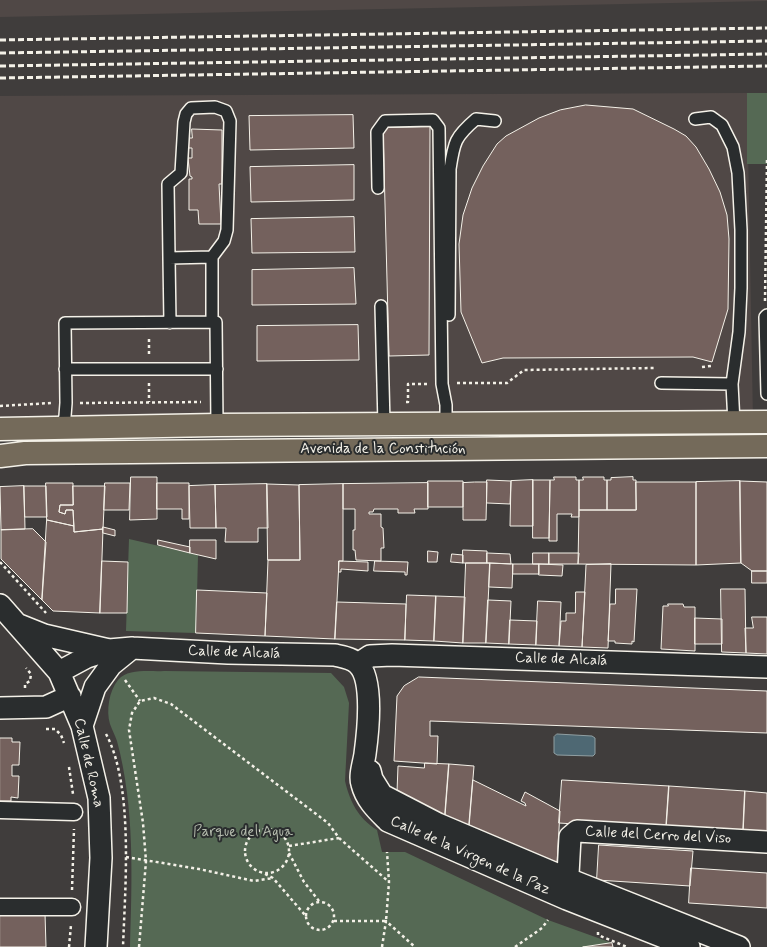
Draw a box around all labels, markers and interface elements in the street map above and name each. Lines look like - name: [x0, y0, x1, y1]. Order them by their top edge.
- street label: Avenida de la Constitución: [300, 441, 466, 459]
- street label: Calle de Alcalá: [187, 642, 281, 664]
- street label: Calle de Alcalá: [514, 649, 608, 671]
- street label: Calle de Roma: [69, 716, 107, 810]
- street label: Calle de la Virgen de la Paz: [387, 813, 553, 899]
- street label: Calle del Cerro del Viso: [584, 823, 732, 849]
- park label: Parque del Agua: [193, 824, 293, 842]

